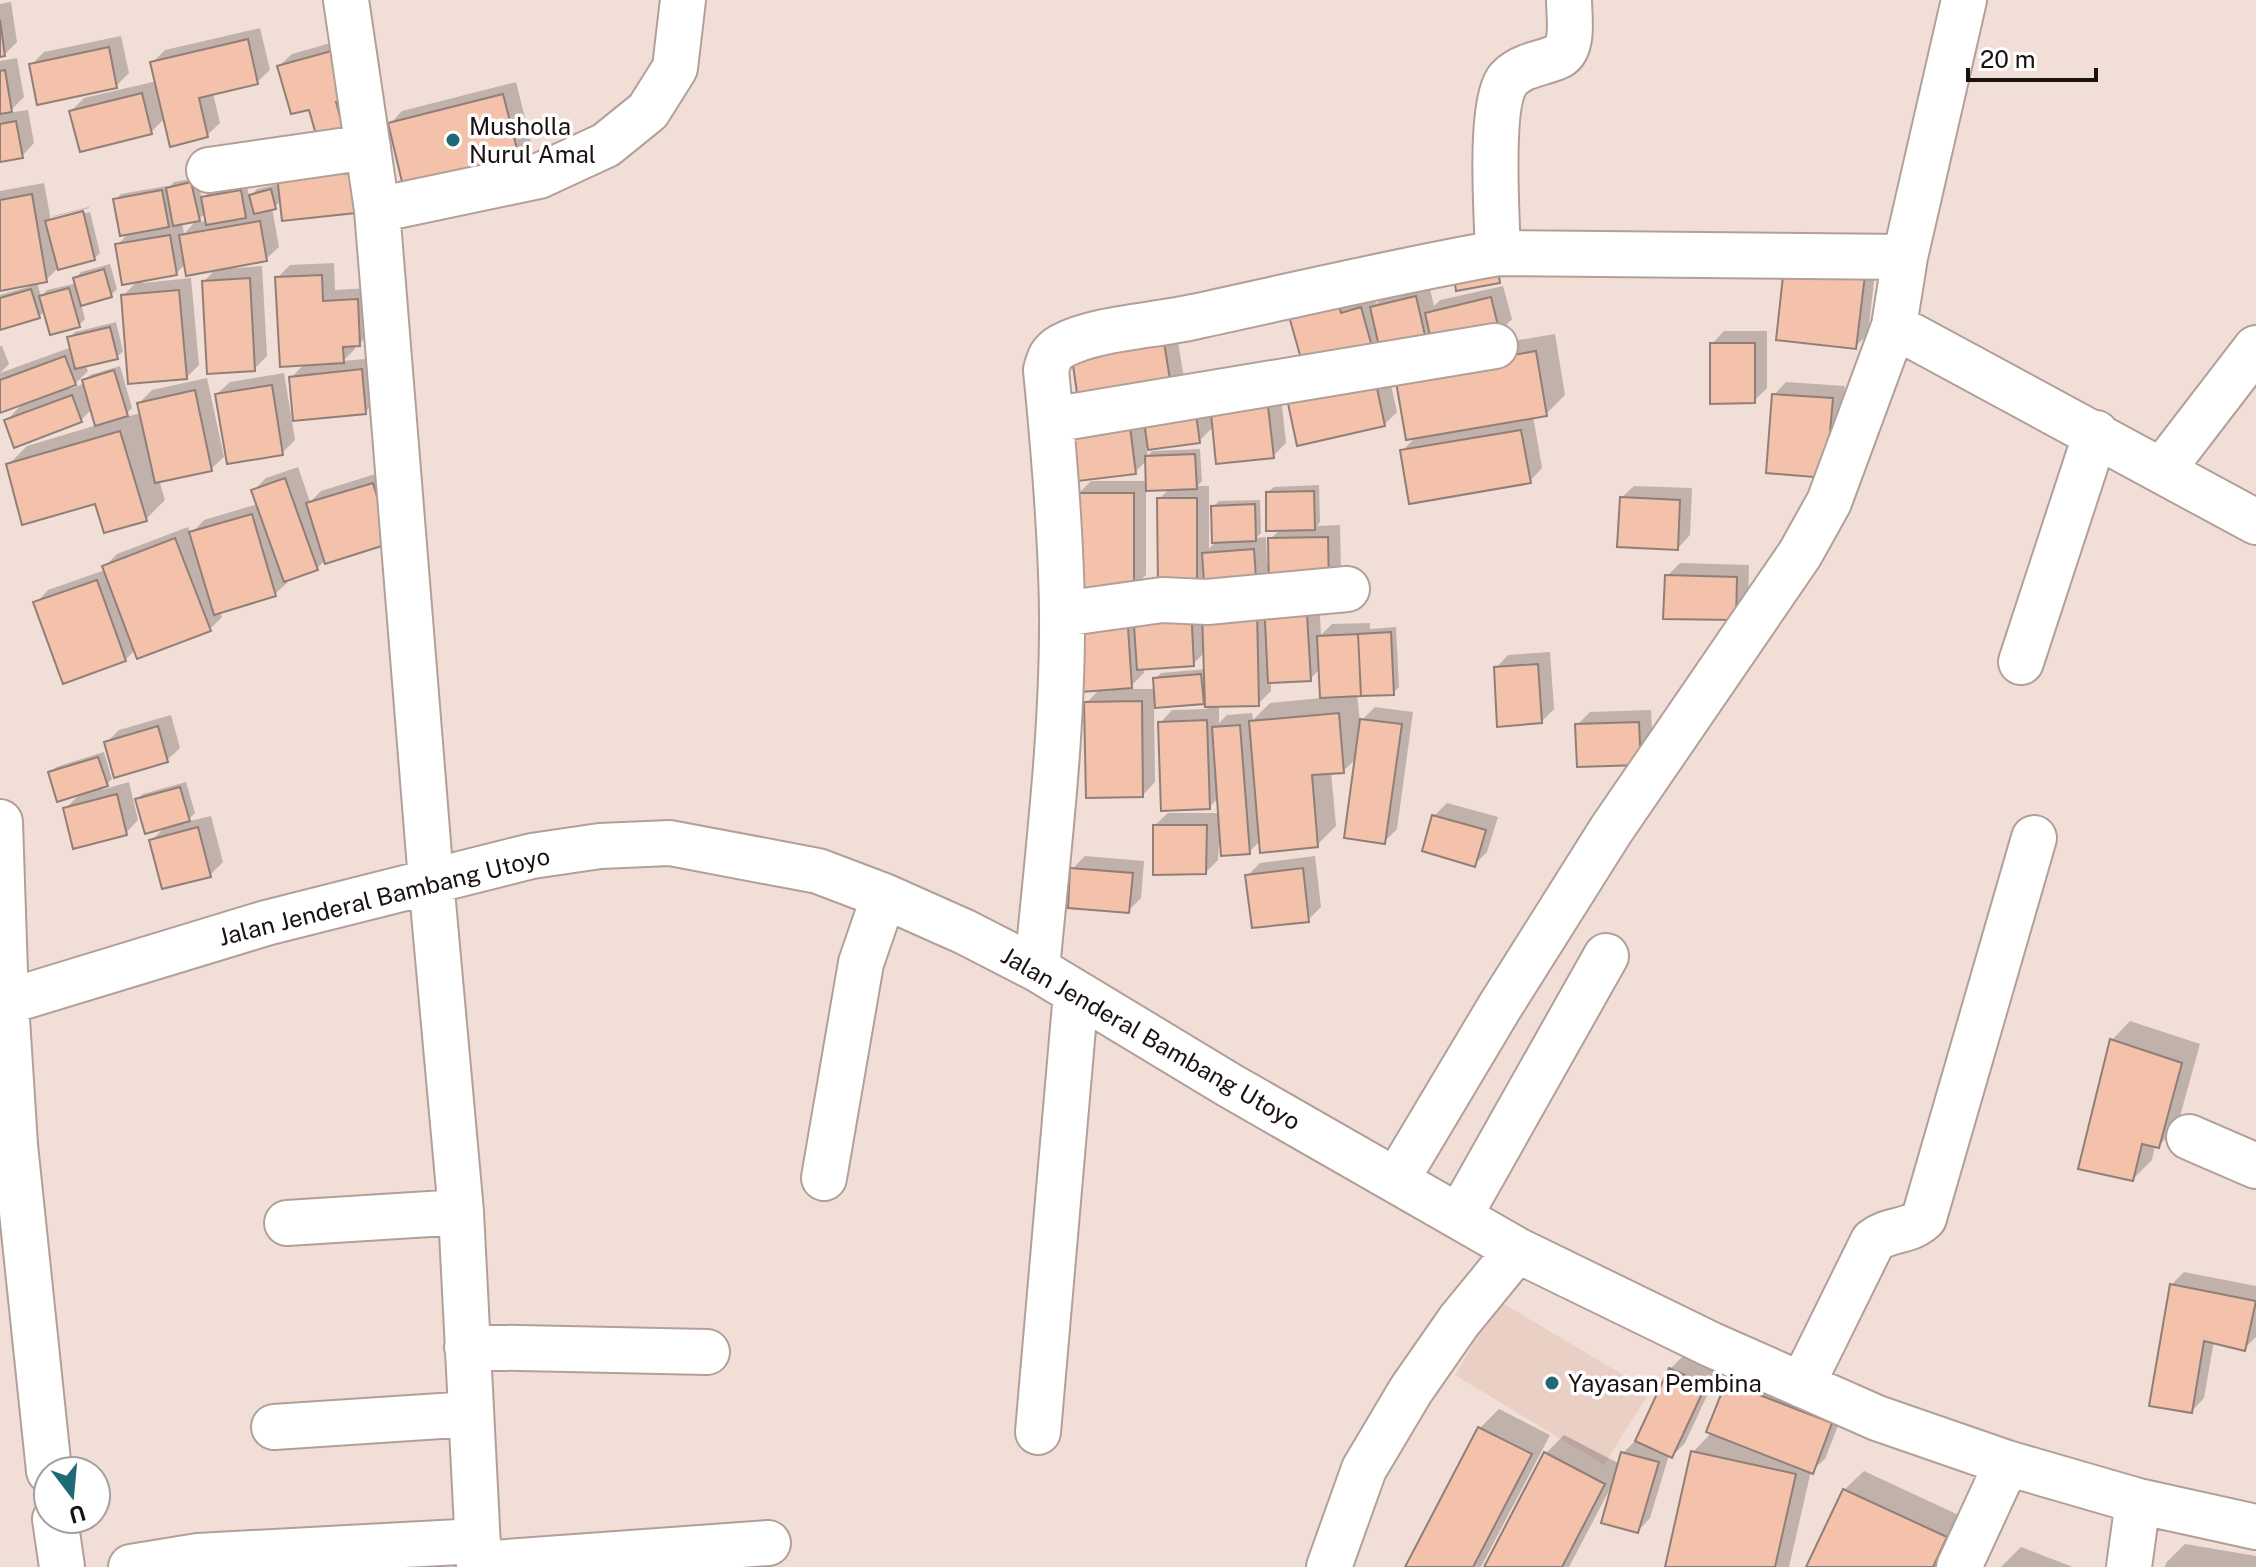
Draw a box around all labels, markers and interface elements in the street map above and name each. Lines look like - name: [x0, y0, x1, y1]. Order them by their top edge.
- scale bar: [1968, 32, 2096, 82]
- text: 20 m: [1980, 45, 2036, 73]
- place label: Musholla Nurul Amal: [469, 112, 596, 168]
- marker: Musholla Nurul Amal: [444, 131, 462, 149]
- street label: Jalan Jenderal Bambang Utoyo: [215, 841, 553, 951]
- street label: Jalan Jenderal Bambang Utoyo: [997, 941, 1305, 1135]
- place label: Yayasan Pembina: [1568, 1369, 1762, 1397]
- marker: Yayasan Pembina: [1543, 1374, 1561, 1392]
- north arrow: [32, 1455, 112, 1535]
- text: U: [66, 1500, 89, 1529]

